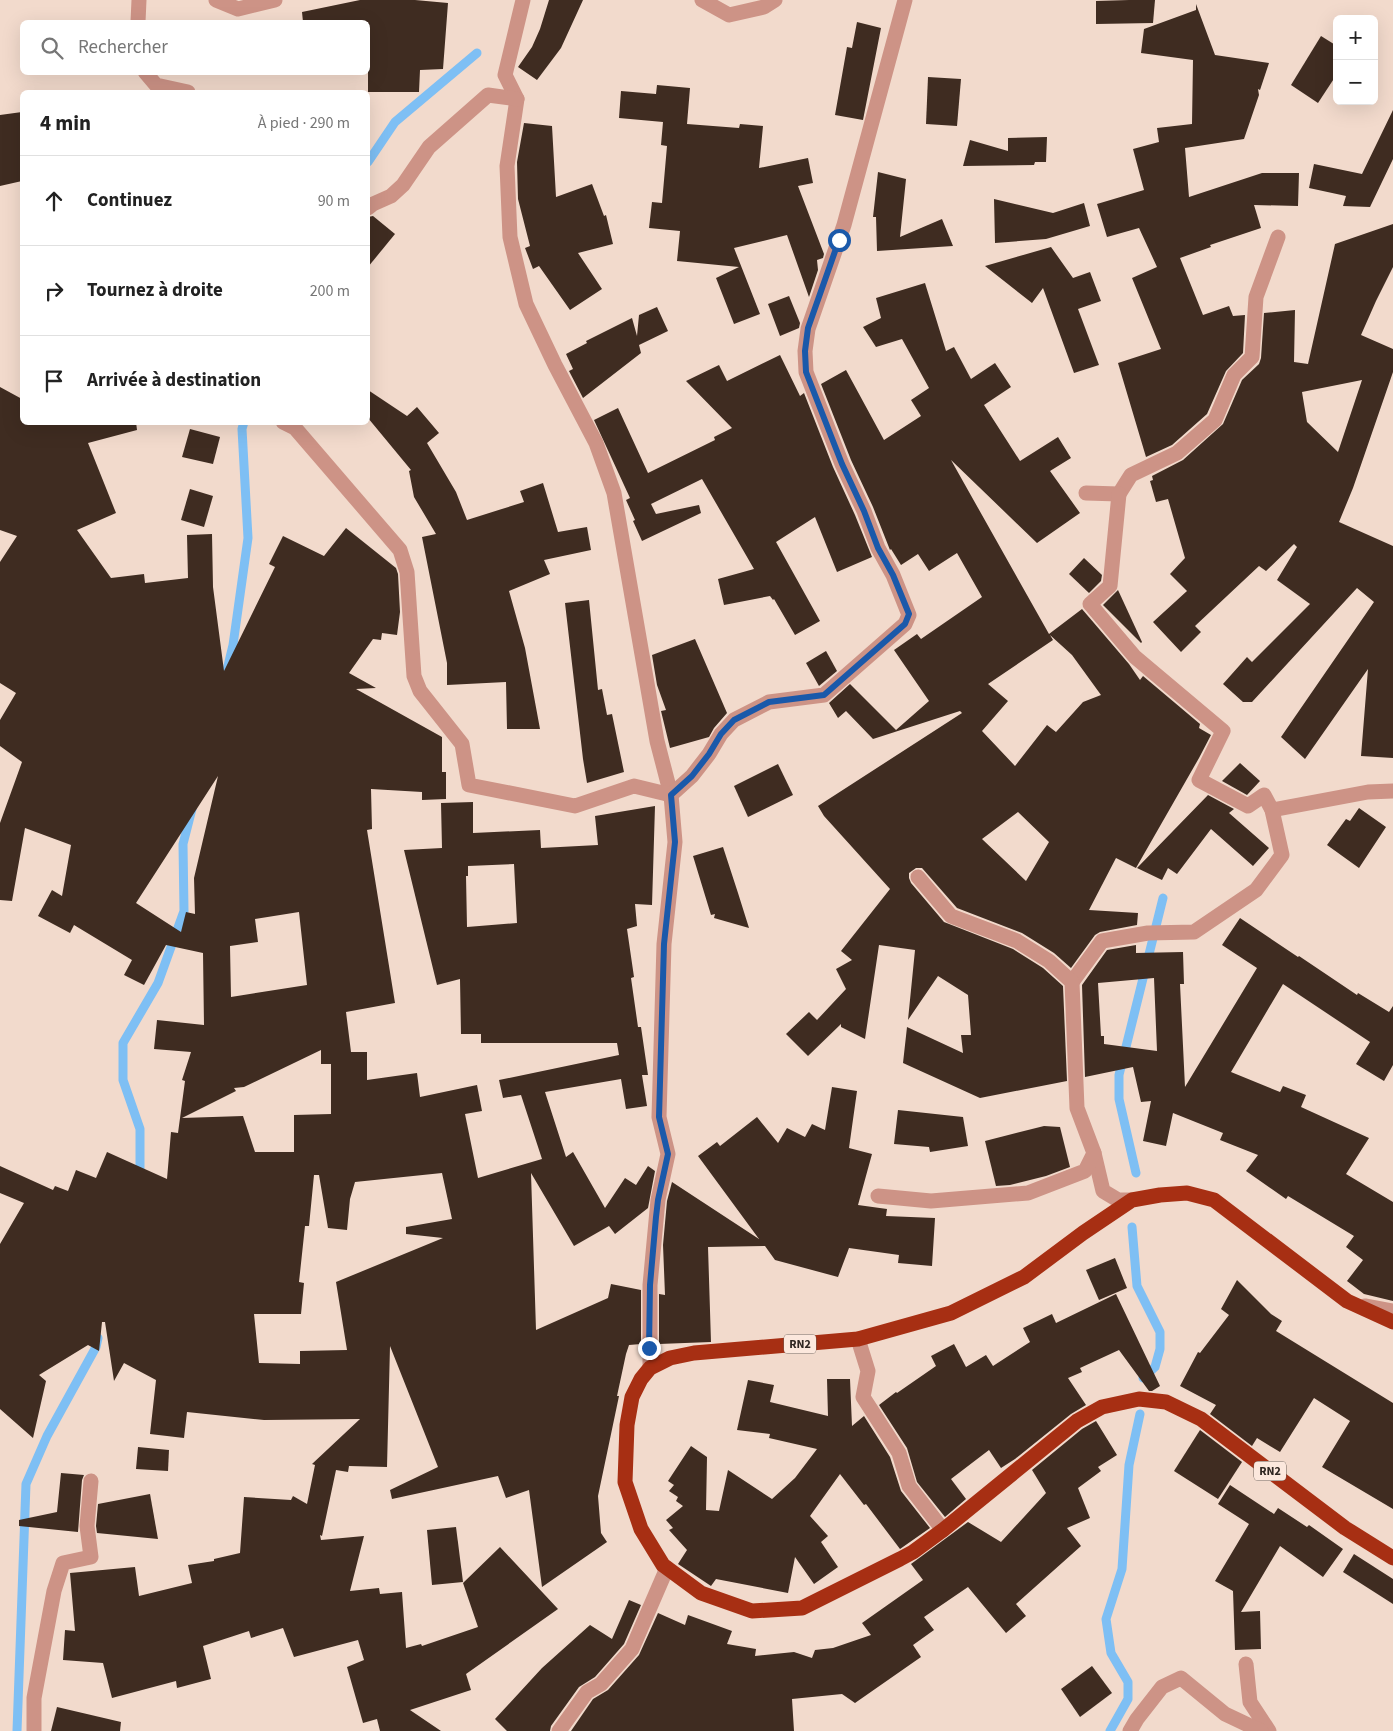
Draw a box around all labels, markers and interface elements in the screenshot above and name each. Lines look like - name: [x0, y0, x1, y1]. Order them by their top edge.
- map controls: [1333, 15, 1378, 105]
- button: +: [1333, 15, 1378, 60]
- search box: [20, 20, 370, 75]
- icon: search: [38, 34, 66, 62]
- text: Rechercher: [78, 34, 168, 61]
- button: −: [1333, 60, 1378, 105]
- text: 4 min: [40, 108, 91, 138]
- text: À pied · 290 m: [258, 112, 350, 134]
- icon: ahead: [40, 187, 68, 215]
- text: Continuez: [87, 187, 172, 214]
- text: 90 m: [318, 190, 350, 212]
- route start: [828, 229, 851, 252]
- icon: right: [40, 277, 68, 305]
- text: Tournez à droite: [87, 277, 223, 304]
- text: 200 m: [310, 280, 350, 302]
- icon: arrive: [40, 367, 68, 395]
- text: Arrivée à destination: [87, 367, 261, 394]
- road number: RN2: [784, 1335, 816, 1354]
- route end: [638, 1337, 661, 1360]
- road number: RN2: [1254, 1462, 1286, 1480]

